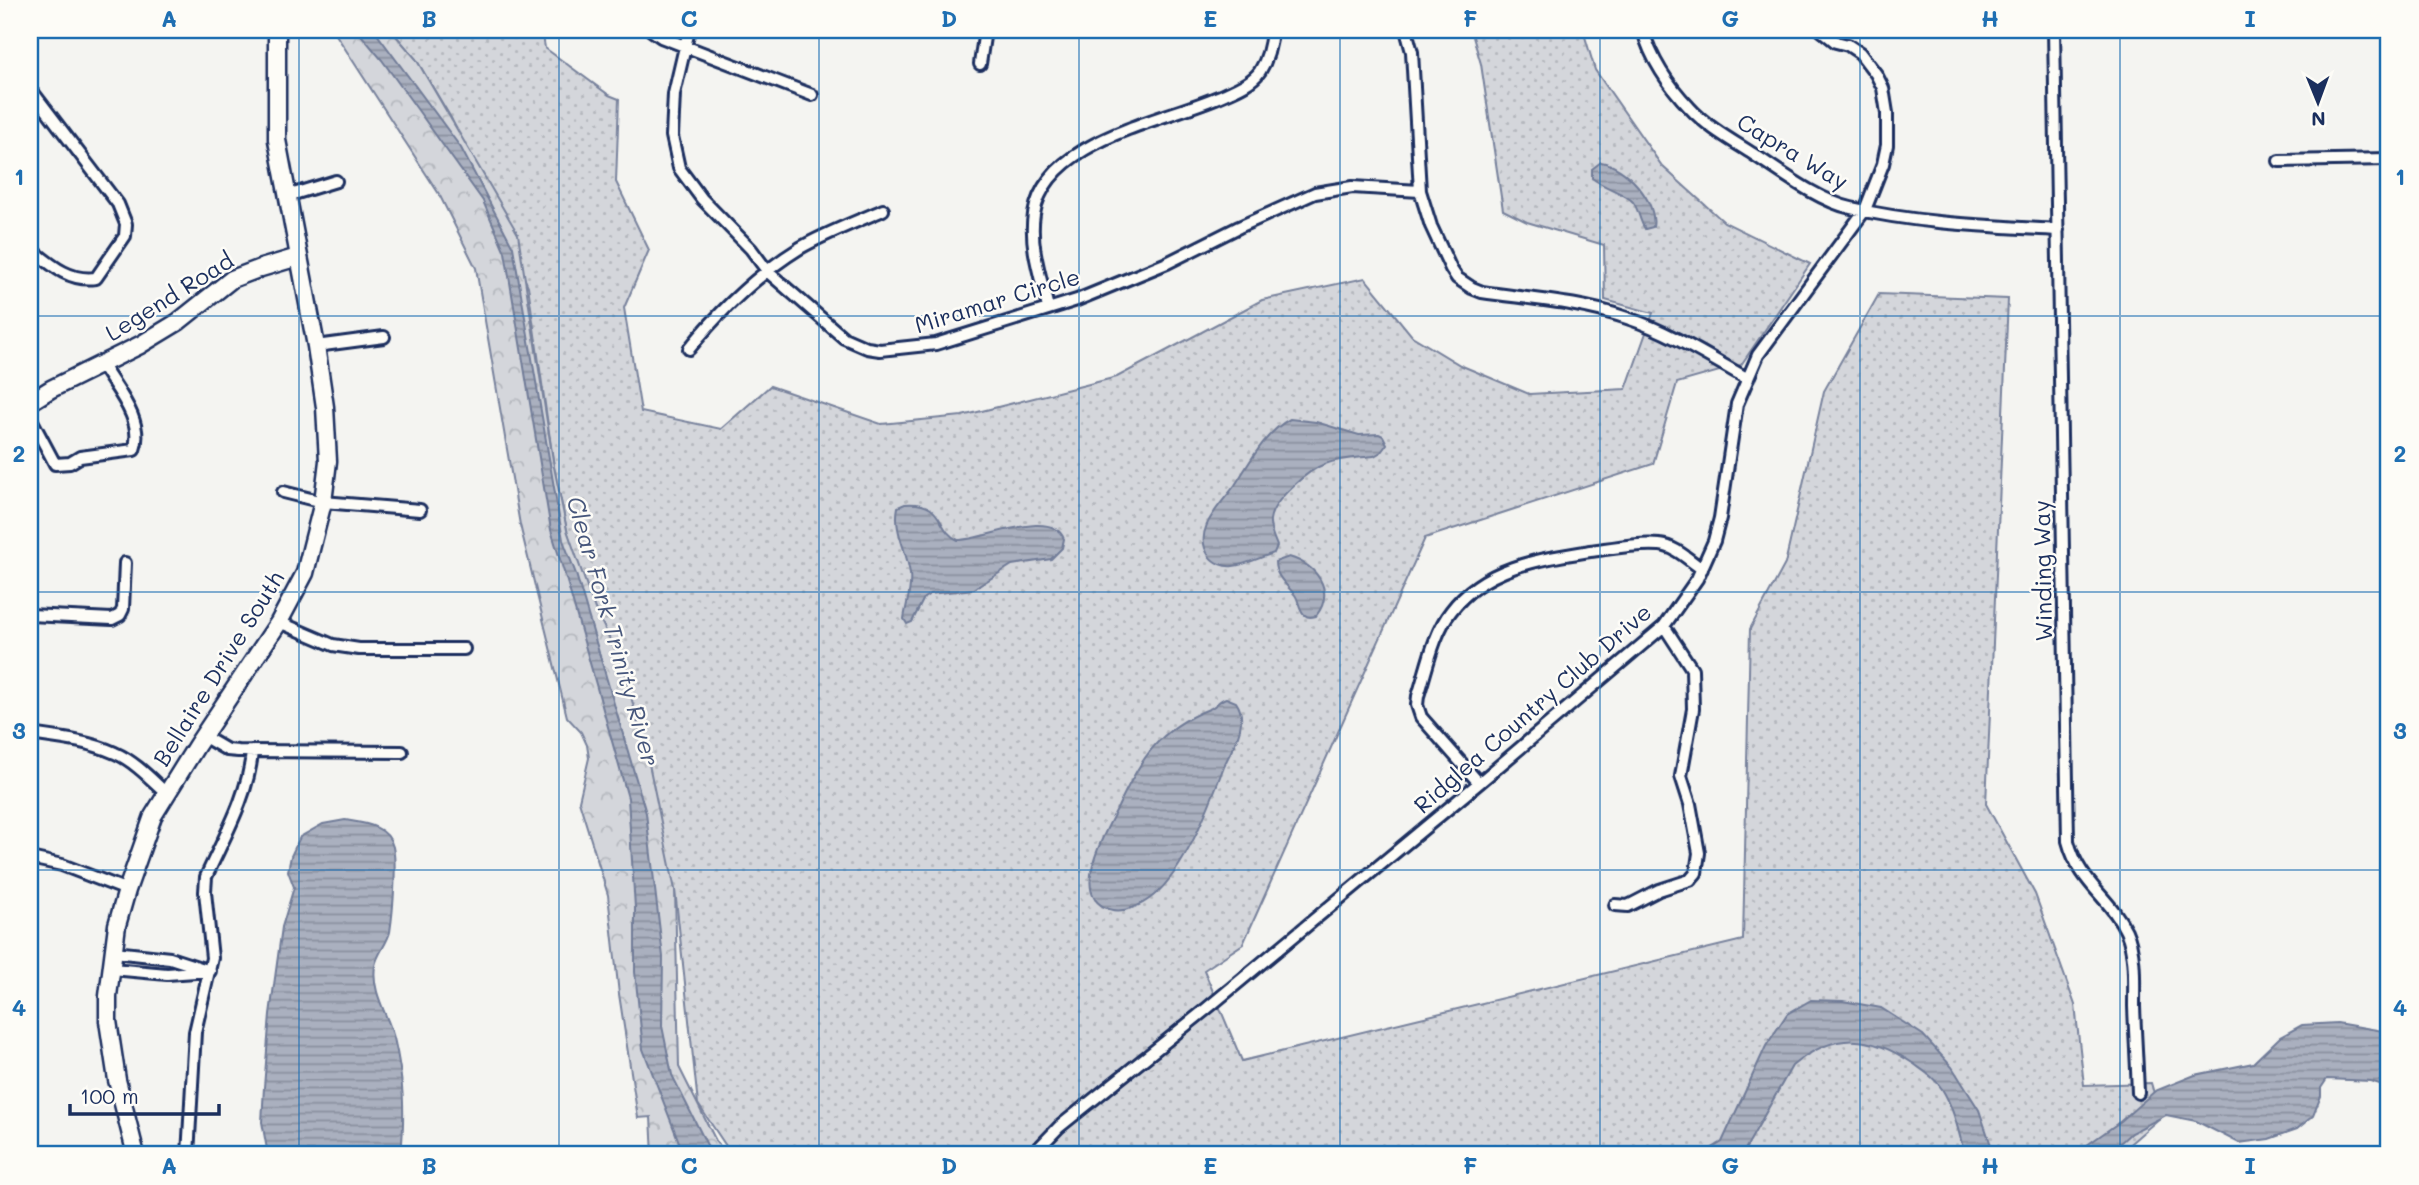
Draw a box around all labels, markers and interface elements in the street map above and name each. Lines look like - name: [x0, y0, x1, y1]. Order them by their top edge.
- text: A: [161, 3, 177, 33]
- text: B: [421, 3, 437, 33]
- text: C: [680, 3, 698, 33]
- text: D: [941, 3, 957, 33]
- text: E: [1203, 3, 1217, 33]
- text: F: [1463, 3, 1477, 33]
- text: G: [1721, 3, 1739, 33]
- text: H: [1981, 3, 1999, 33]
- text: I: [2244, 3, 2256, 33]
- north arrow: [2282, 66, 2352, 136]
- street label: Capra Way: [1732, 106, 1854, 196]
- text: N: [2311, 107, 2326, 132]
- text: 1: [14, 161, 24, 191]
- text: 1: [2395, 161, 2405, 191]
- street label: Legend Road: [99, 245, 239, 347]
- street label: Miramar Circle: [911, 261, 1083, 339]
- text: 2: [13, 438, 25, 468]
- text: 2: [2394, 438, 2406, 468]
- water label: Clear Fork Trinity River: [561, 492, 667, 770]
- street label: Winding Way: [2026, 500, 2058, 642]
- street label: Bellaire Drive South: [146, 565, 290, 771]
- street label: Ridglea Country Club Drive: [1407, 596, 1657, 820]
- text: 3: [12, 715, 26, 745]
- text: 3: [2393, 715, 2407, 745]
- text: 4: [12, 992, 26, 1022]
- text: 4: [2393, 992, 2407, 1022]
- scale bar: [70, 1073, 219, 1117]
- text: 100 m: [80, 1082, 139, 1109]
- text: A: [161, 1150, 177, 1180]
- text: B: [421, 1150, 437, 1180]
- text: C: [680, 1150, 698, 1180]
- text: D: [941, 1150, 957, 1180]
- text: E: [1203, 1150, 1217, 1180]
- text: F: [1463, 1150, 1477, 1180]
- text: G: [1721, 1150, 1739, 1180]
- text: H: [1981, 1150, 1999, 1180]
- text: I: [2244, 1150, 2256, 1180]

